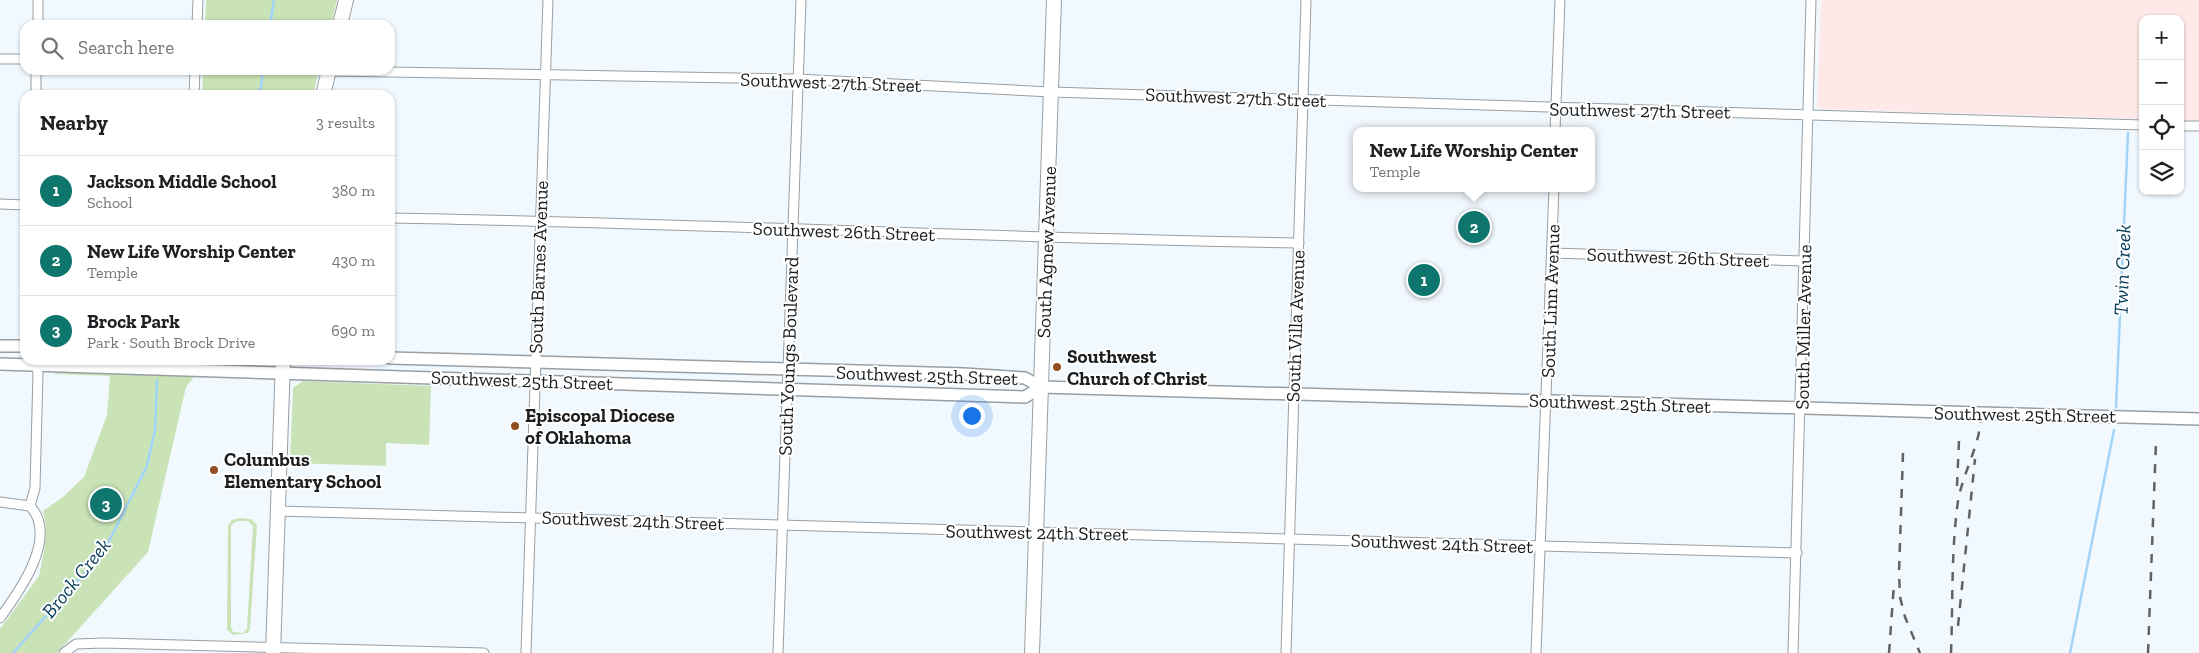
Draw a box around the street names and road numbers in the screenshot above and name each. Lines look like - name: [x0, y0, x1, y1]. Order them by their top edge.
- street label: Southwest 27th Street: [740, 68, 922, 97]
- street label: Southwest 27th Street: [1145, 83, 1327, 112]
- street label: Southwest 27th Street: [1549, 97, 1731, 124]
- street label: South Agnew Avenue: [1032, 166, 1061, 338]
- street label: South Barnes Avenue: [524, 180, 553, 354]
- street label: Southwest 26th Street: [752, 217, 936, 246]
- street label: South Linn Avenue: [1536, 224, 1565, 378]
- street label: Southwest 26th Street: [1586, 243, 1770, 272]
- street label: South Miller Avenue: [1791, 244, 1816, 410]
- street label: South Villa Avenue: [1281, 250, 1310, 402]
- street label: South Youngs Boulevard: [774, 256, 803, 456]
- street label: Southwest 25th Street: [836, 361, 1018, 390]
- street label: Southwest 25th Street: [431, 366, 613, 395]
- street label: Southwest 25th Street: [1529, 389, 1711, 418]
- street label: Southwest 25th Street: [1934, 401, 2116, 428]
- street label: Southwest 24th Street: [541, 506, 725, 535]
- street label: Southwest 24th Street: [945, 519, 1129, 546]
- street label: Southwest 24th Street: [1350, 529, 1534, 558]

